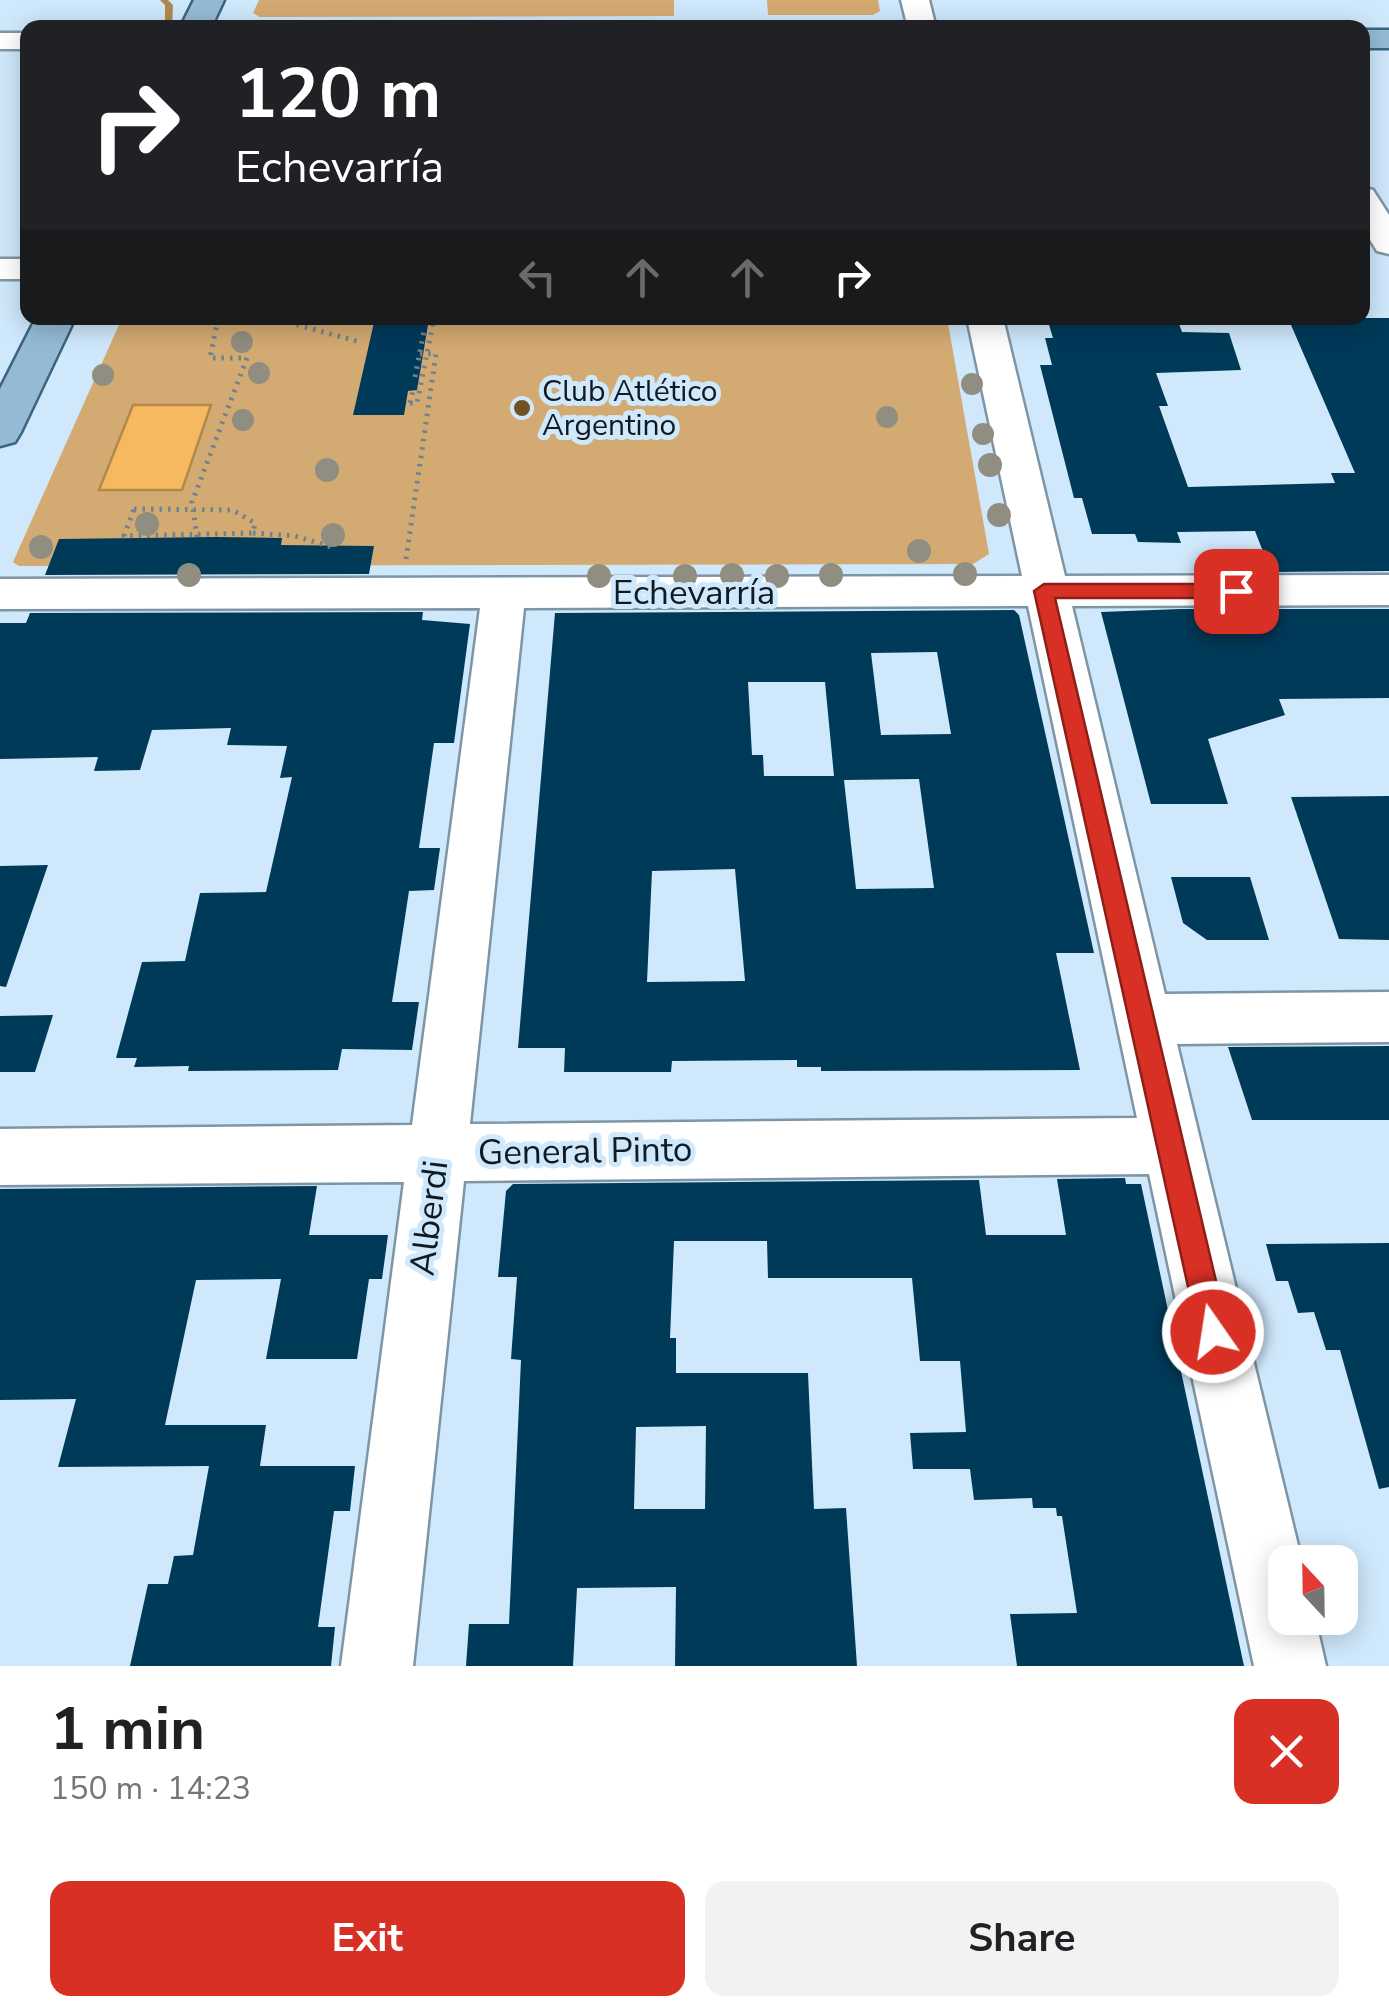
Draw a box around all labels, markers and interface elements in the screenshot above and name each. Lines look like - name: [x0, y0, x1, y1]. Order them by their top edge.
- text: 120 m: [235, 46, 441, 142]
- icon: right: [70, 60, 200, 190]
- text: Echevarría: [235, 137, 444, 198]
- icon: left: [510, 250, 565, 305]
- icon: ahead: [615, 250, 670, 305]
- icon: ahead: [720, 250, 775, 305]
- icon: right: [825, 250, 880, 305]
- place label: Club Atlético Argentino: [542, 371, 718, 446]
- marker: Club Atlético Argentino: [511, 397, 533, 419]
- pin: [1194, 549, 1279, 634]
- icon: arrive: [1209, 564, 1264, 619]
- street label: Echevarría: [613, 569, 775, 616]
- street label: General Pinto: [477, 1126, 693, 1176]
- street label: Alberdi: [399, 1158, 459, 1278]
- position arrow: [1161, 1280, 1265, 1384]
- north arrow: [1268, 1545, 1358, 1635]
- map controls: [1268, 1545, 1358, 1635]
- text: 1 min: [50, 1688, 205, 1770]
- button: close: [1234, 1699, 1339, 1804]
- text: 150 m · 14:23: [50, 1767, 251, 1810]
- button: Exit: [50, 1881, 685, 1996]
- button: Share: [705, 1881, 1339, 1996]

